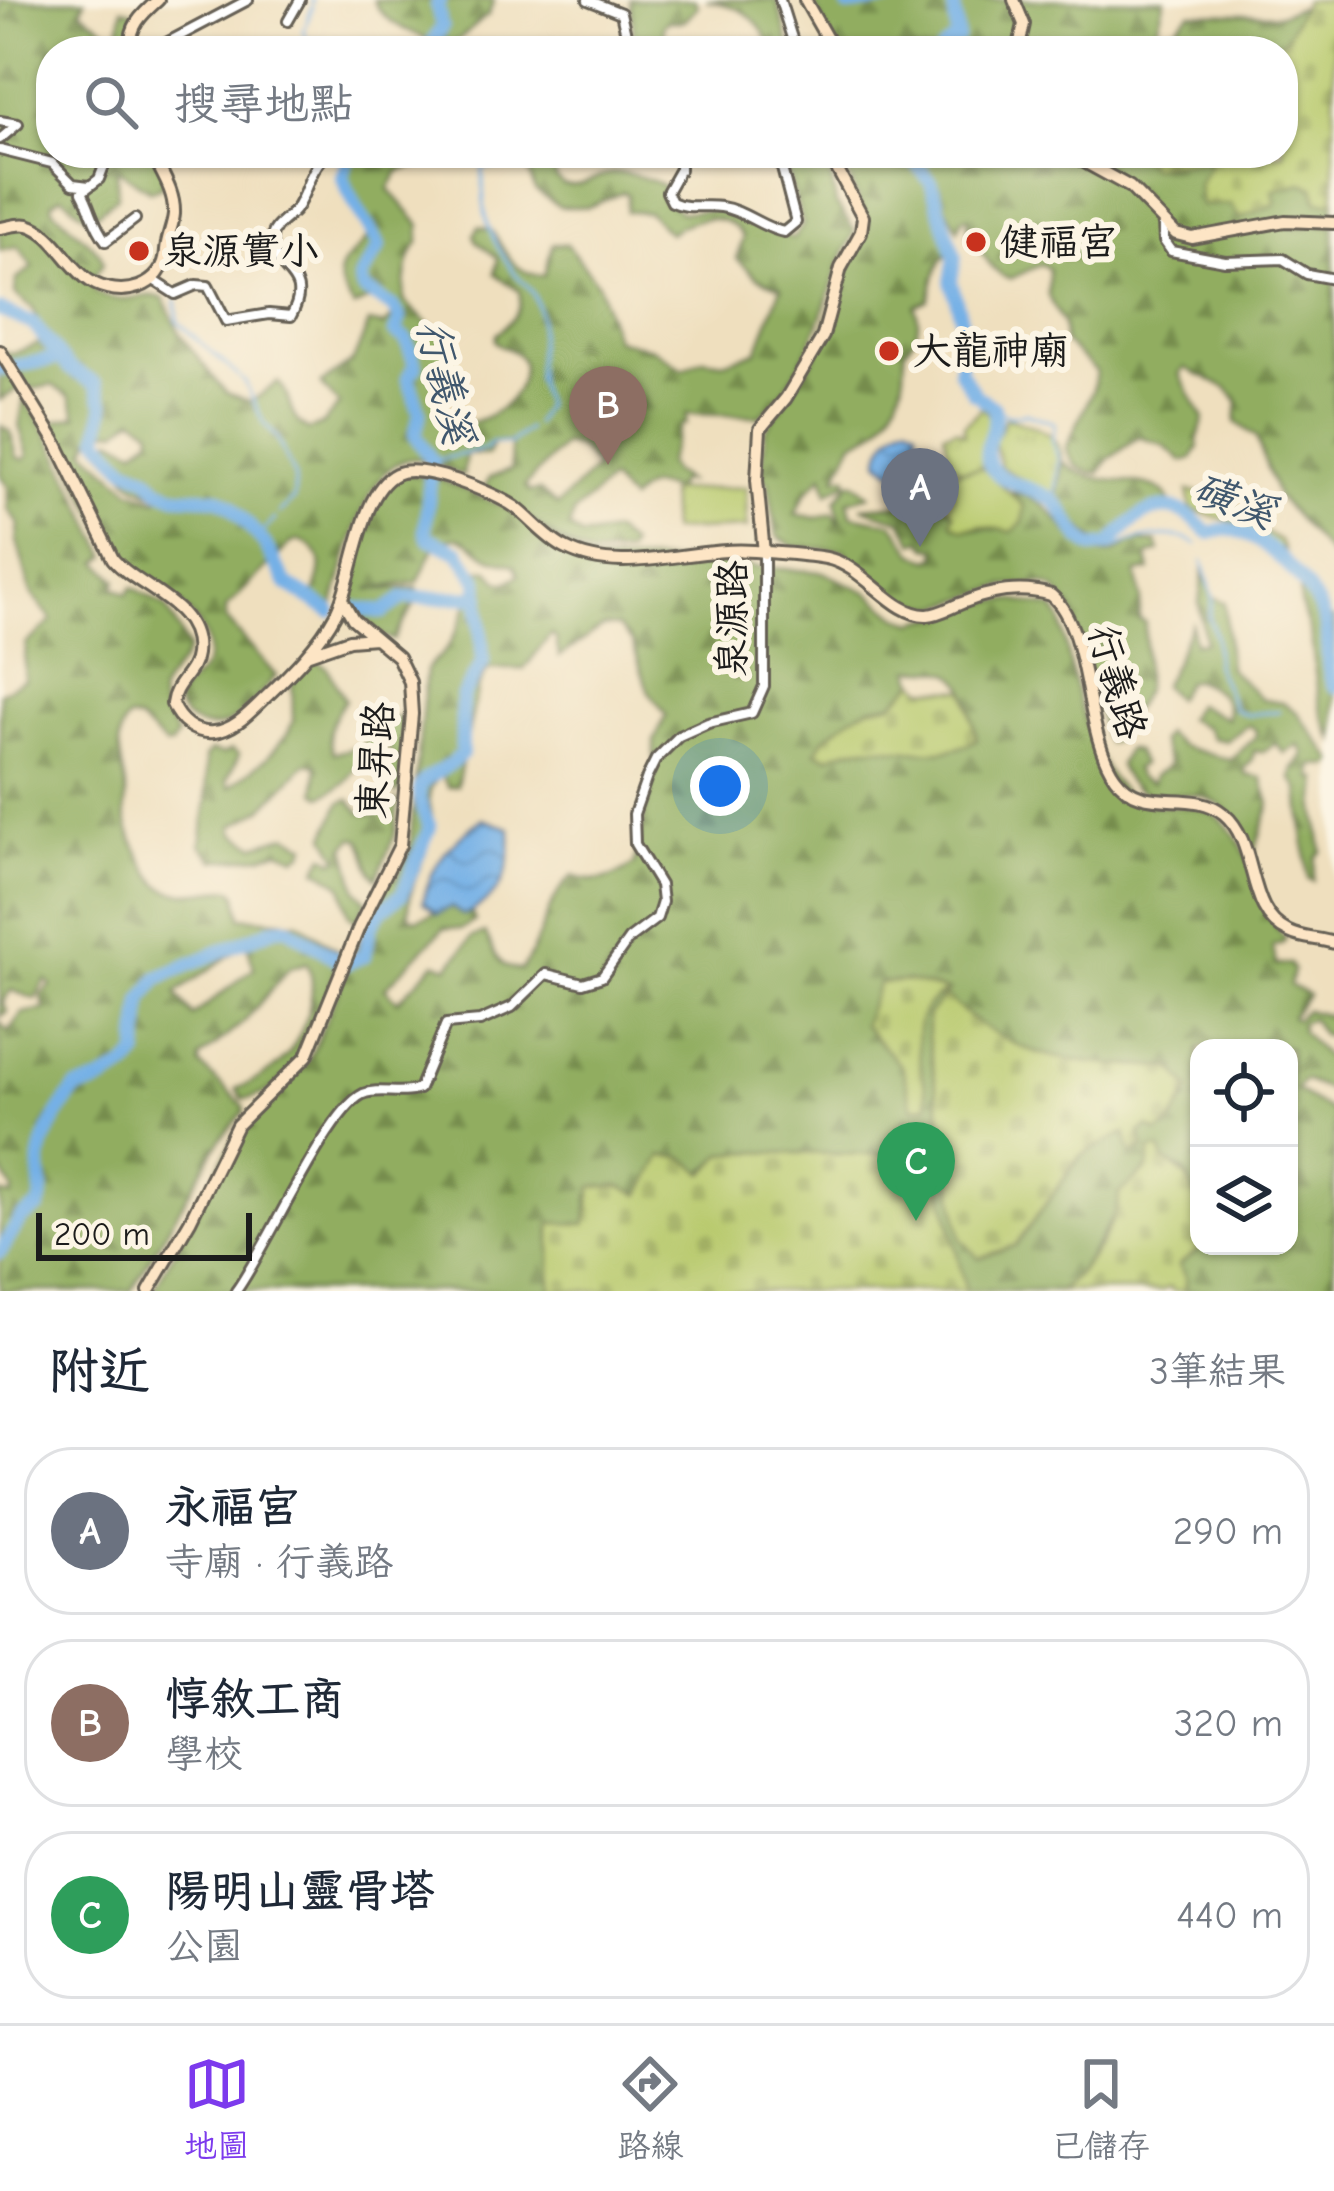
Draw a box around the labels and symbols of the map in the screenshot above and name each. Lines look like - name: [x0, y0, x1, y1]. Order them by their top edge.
- place label: 健福宮: [1000, 220, 1117, 265]
- place label: 泉源實小: [163, 229, 319, 274]
- marker: 健福宮: [963, 229, 989, 255]
- marker: 泉源實小: [126, 238, 152, 264]
- water label: 行義溪: [407, 315, 483, 451]
- place label: 大龍神廟: [913, 329, 1069, 374]
- marker: 大龍神廟: [876, 338, 902, 364]
- pin: B: [569, 366, 647, 465]
- pin: A: [881, 448, 959, 547]
- water label: 磺溪: [1186, 463, 1284, 540]
- street label: 泉源路: [710, 560, 755, 678]
- street label: 行義路: [1079, 620, 1155, 744]
- street label: 東昇路: [349, 700, 403, 820]
- your location: [690, 756, 750, 816]
- pin: C: [877, 1122, 955, 1221]
- scale bar: [36, 1207, 252, 1260]

